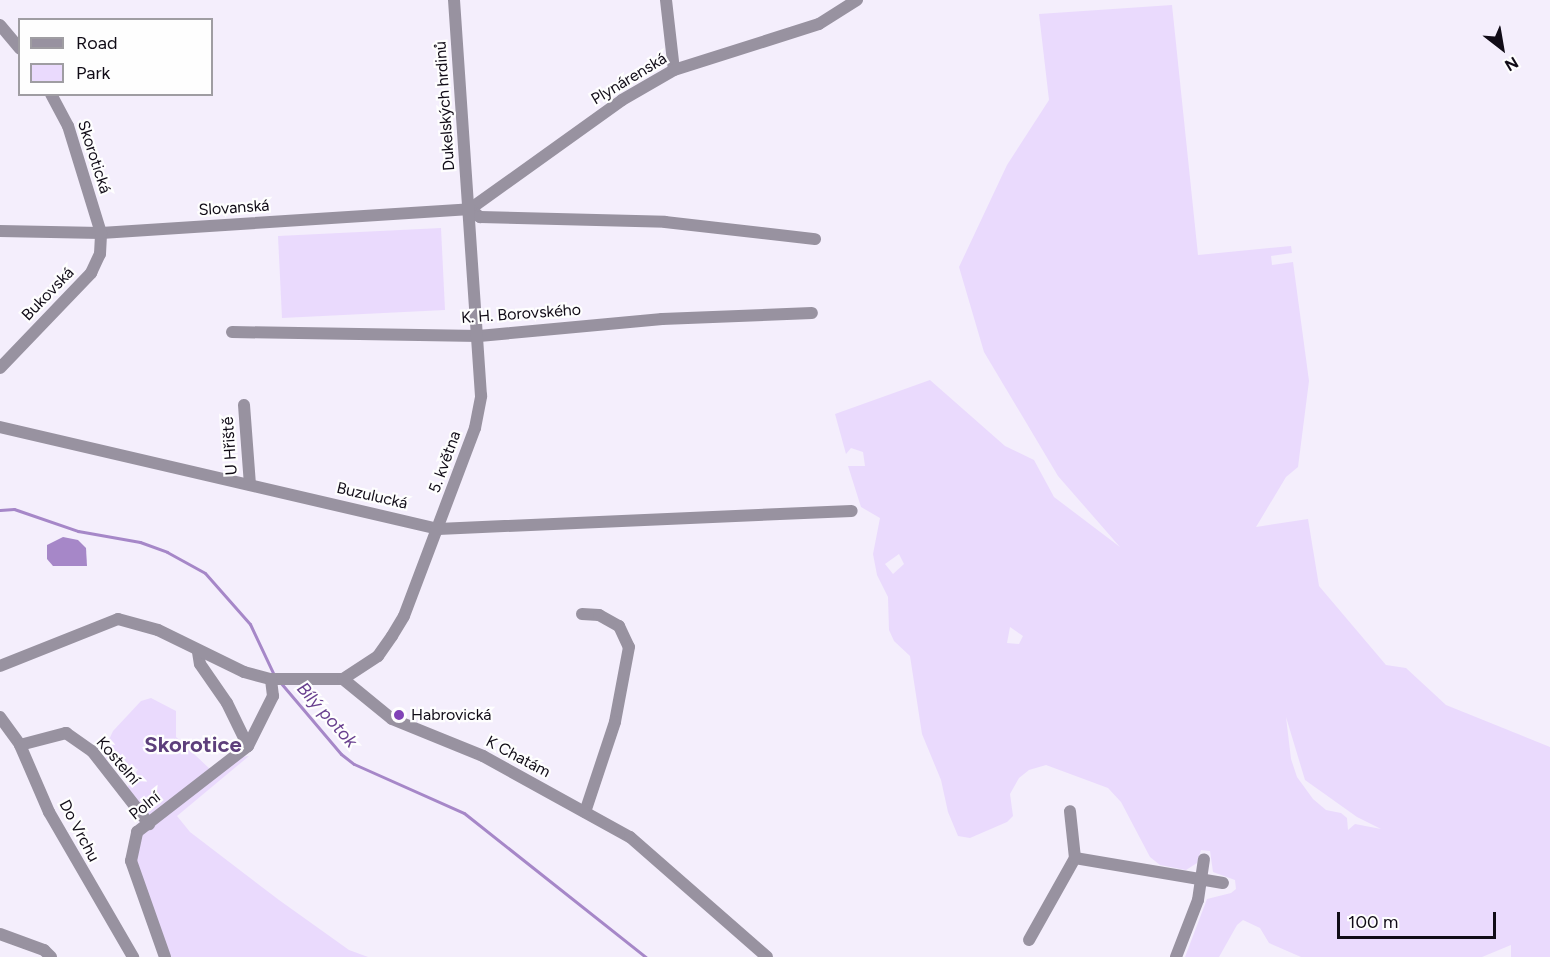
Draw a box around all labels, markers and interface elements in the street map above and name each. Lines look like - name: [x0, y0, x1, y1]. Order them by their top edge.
- legend: [18, 18, 213, 96]
- north arrow: [1472, 18, 1532, 78]
- text: Road: [76, 32, 117, 54]
- street label: Dukelských hrdinů: [431, 40, 459, 172]
- street label: Plynárenská: [588, 49, 670, 109]
- text: N: [1501, 53, 1522, 75]
- text: Park: [76, 62, 110, 84]
- street label: Skorotická: [73, 118, 115, 196]
- street label: Slovanská: [198, 196, 270, 220]
- street label: Bukovská: [18, 263, 78, 325]
- street label: K. H. Borovského: [460, 300, 582, 328]
- street label: U Hřiště: [218, 416, 242, 476]
- street label: 5. května: [425, 428, 465, 496]
- street label: Buzulucká: [335, 479, 409, 513]
- water label: Bílý potok: [292, 678, 362, 752]
- place label: Habrovická: [411, 705, 491, 725]
- marker: Habrovická: [392, 708, 406, 722]
- district label: Skorotice: [144, 732, 242, 758]
- street label: K Chatám: [483, 732, 553, 782]
- street label: Kostelní: [92, 733, 144, 789]
- street label: Polní: [126, 788, 164, 824]
- street label: Do Vrchu: [55, 797, 103, 865]
- scale bar: [1340, 900, 1499, 938]
- text: 100 m: [1348, 911, 1398, 933]

